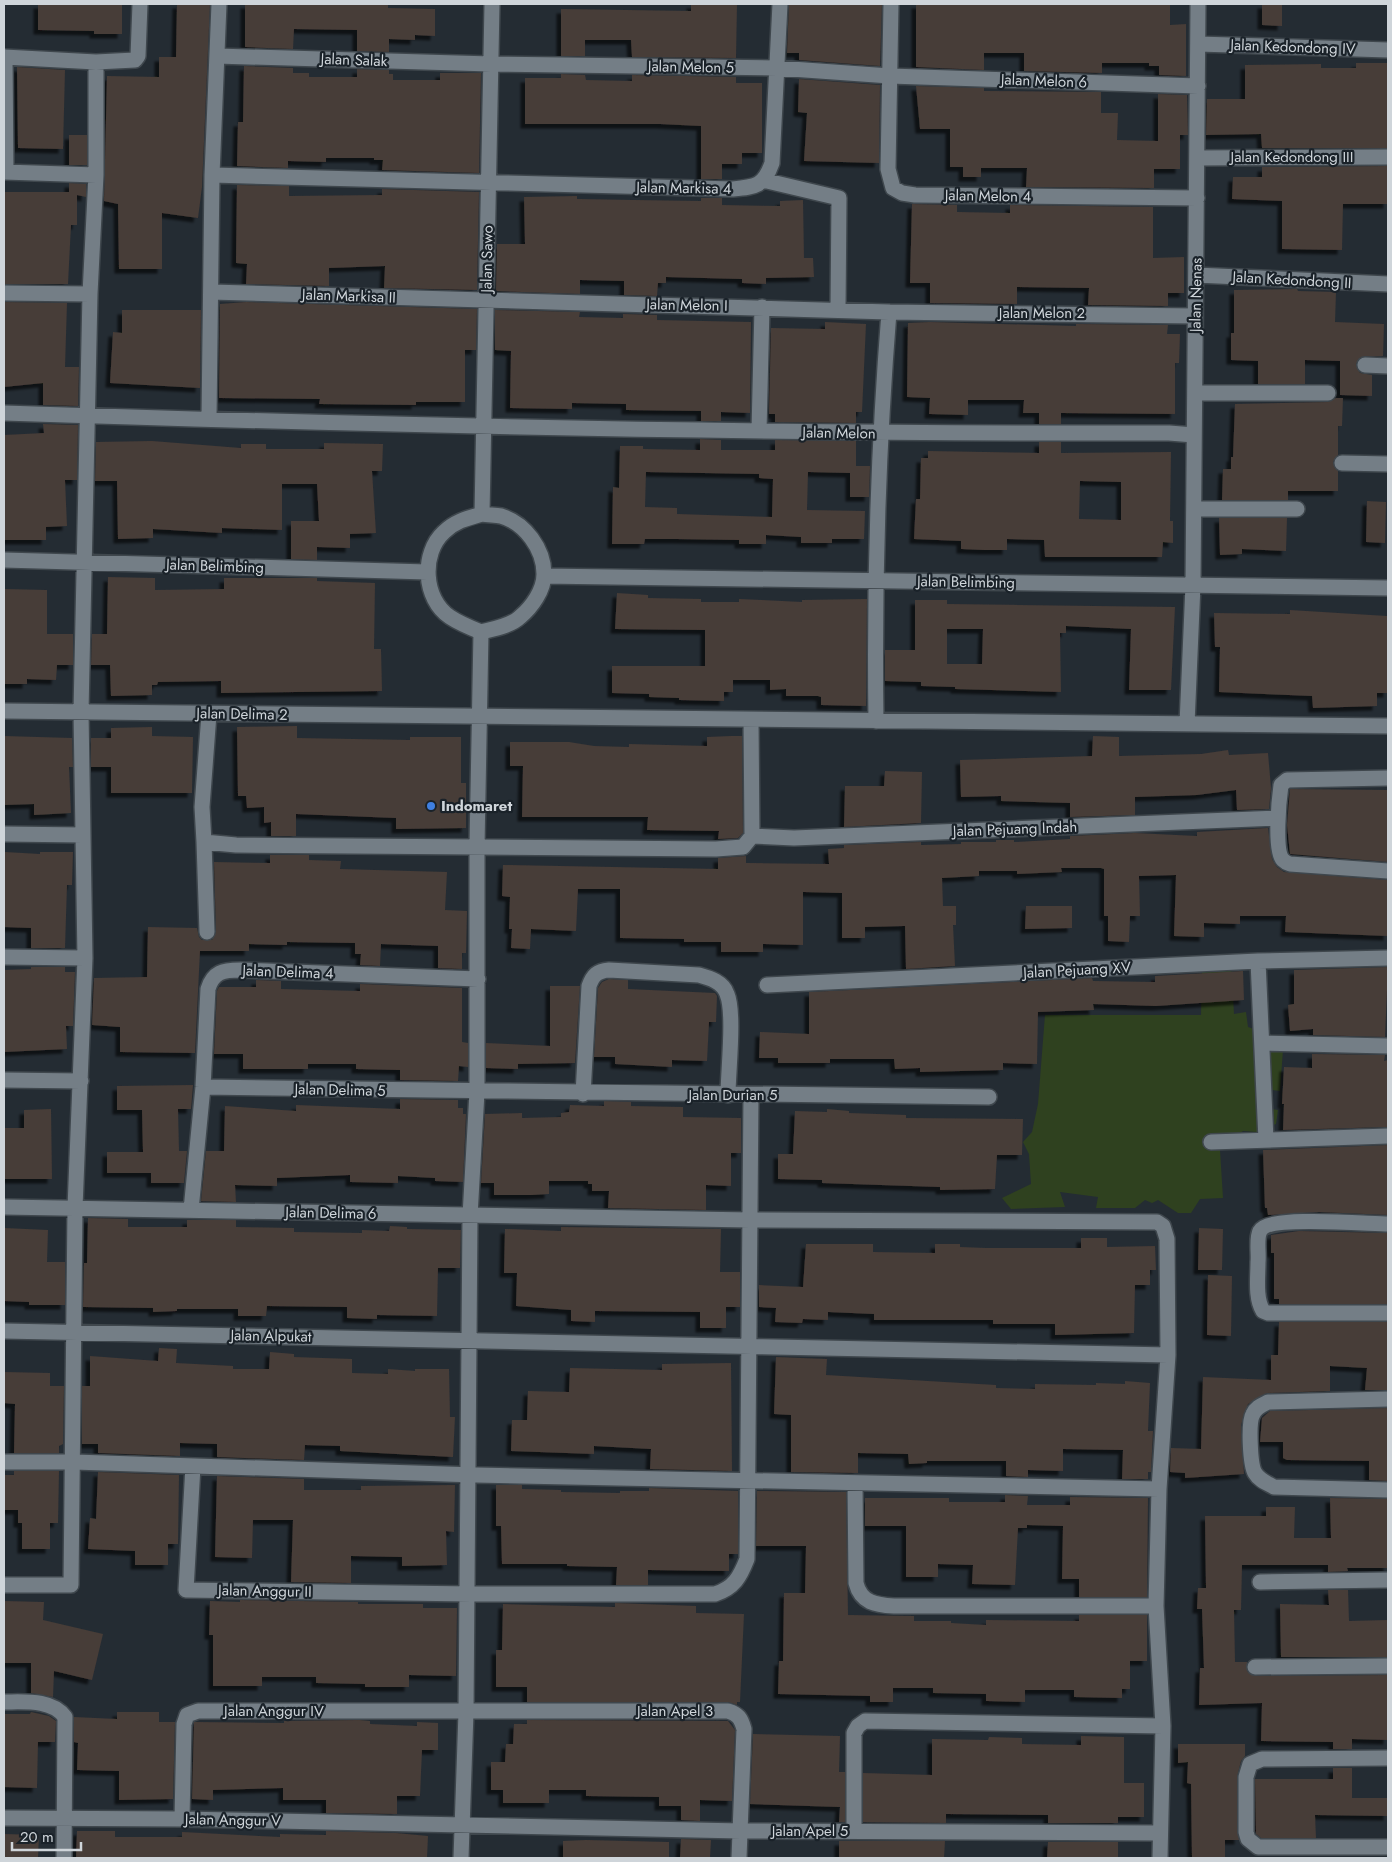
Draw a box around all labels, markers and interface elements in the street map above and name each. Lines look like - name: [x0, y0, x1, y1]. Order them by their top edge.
- street label: Jalan Kedondong IV: [1228, 34, 1356, 60]
- street label: Jalan Salak: [318, 48, 388, 72]
- street label: Jalan Melon 5: [646, 55, 734, 79]
- street label: Jalan Melon 6: [998, 68, 1088, 94]
- street label: Jalan Kedondong III: [1229, 146, 1353, 168]
- street label: Jalan Markisa 4: [634, 176, 732, 200]
- street label: Jalan Melon 4: [943, 184, 1032, 208]
- street label: Jalan Sawo: [475, 225, 499, 295]
- street label: Jalan Nenas: [1184, 258, 1208, 334]
- street label: Jalan Kedondong II: [1230, 266, 1352, 294]
- street label: Jalan Markisa II: [300, 283, 396, 309]
- street label: Jalan Melon I: [644, 293, 728, 317]
- street label: Jalan Melon 2: [997, 302, 1085, 324]
- street label: Jalan Melon: [800, 421, 876, 445]
- street label: Jalan Belimbing: [164, 553, 264, 579]
- street label: Jalan Belimbing: [915, 570, 1015, 594]
- street label: Jalan Delima 2: [194, 702, 288, 726]
- place label: Indomaret: [441, 795, 512, 817]
- marker: Indomaret: [425, 800, 437, 812]
- street label: Jalan Pejuang Indah: [950, 816, 1078, 842]
- street label: Jalan Pejuang XV: [1021, 956, 1131, 984]
- street label: Jalan Delima 4: [240, 959, 334, 985]
- street label: Jalan Delima 5: [292, 1078, 386, 1102]
- street label: Jalan Durian 5: [686, 1084, 778, 1106]
- street label: Jalan Delima 6: [283, 1201, 377, 1225]
- street label: Jalan Alpukat: [228, 1324, 312, 1348]
- street label: Jalan Anggur II: [216, 1579, 312, 1603]
- street label: Jalan Anggur IV: [222, 1700, 324, 1722]
- street label: Jalan Apel 3: [635, 1700, 713, 1722]
- street label: Jalan Anggur V: [183, 1808, 281, 1832]
- scale bar: [12, 1820, 81, 1852]
- street label: Jalan Apel 5: [770, 1820, 848, 1842]
- text: 20 m: [20, 1826, 54, 1848]

